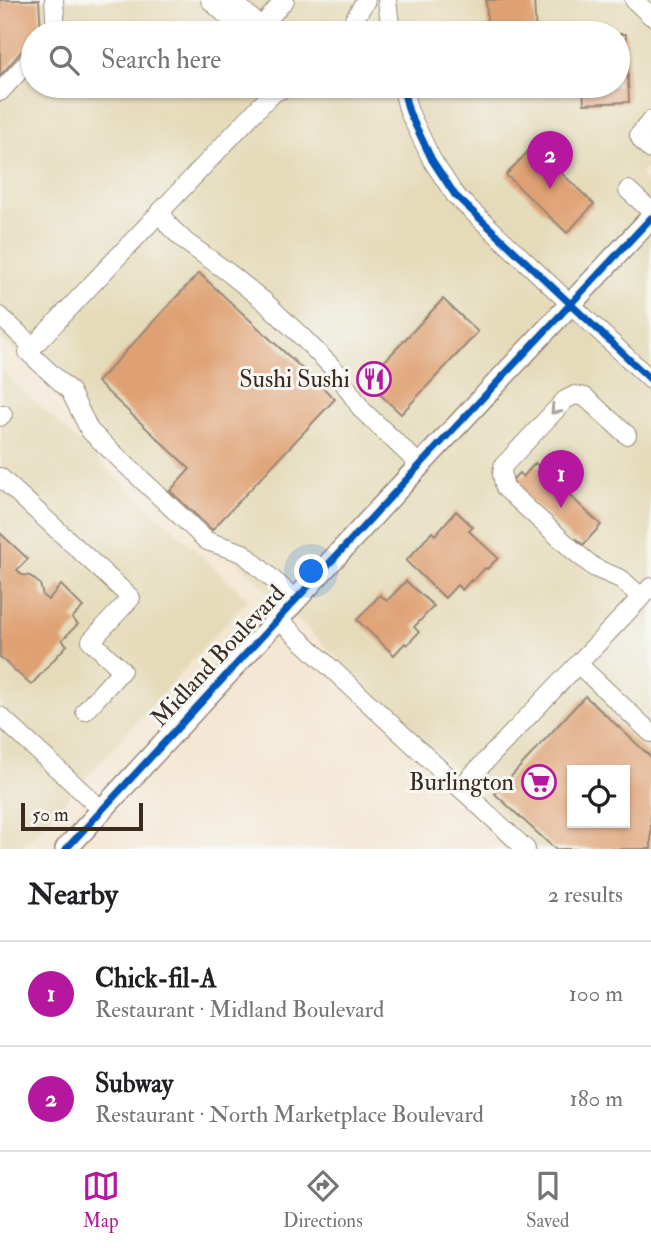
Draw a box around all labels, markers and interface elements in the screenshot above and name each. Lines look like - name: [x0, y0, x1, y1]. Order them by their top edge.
- search box: [21, 21, 630, 98]
- icon: search: [45, 41, 83, 79]
- text: Search here: [101, 44, 221, 76]
- pin: 2: [527, 131, 573, 189]
- restaurant icon: Sushi Sushi: [355, 360, 393, 398]
- place label: Sushi Sushi: [239, 364, 350, 395]
- one-way arrow: [551, 402, 564, 415]
- pin: 1: [538, 450, 584, 508]
- your location: [294, 554, 328, 588]
- street label: Midland Boulevard: [144, 578, 292, 733]
- supermarket icon: Burlington: [520, 763, 558, 801]
- map controls: [567, 765, 630, 828]
- button: locate: [567, 765, 630, 828]
- place label: Burlington: [409, 767, 514, 798]
- scale bar: [21, 800, 144, 832]
- text: 50 m: [32, 803, 69, 827]
- text: Nearby: [28, 876, 118, 913]
- text: 2 results: [548, 880, 623, 909]
- text: Chick-fil-A: [95, 963, 217, 995]
- text: 1: [47, 979, 55, 1008]
- text: 100 m: [569, 979, 623, 1008]
- text: Restaurant · Midland Boulevard: [95, 995, 384, 1024]
- text: Subway: [95, 1068, 173, 1100]
- text: 2: [45, 1084, 57, 1113]
- text: 180 m: [570, 1084, 623, 1113]
- text: Restaurant · North Marketplace Boulevard: [95, 1100, 484, 1129]
- tab: Map: [82, 1167, 120, 1233]
- tab: Directions: [283, 1167, 363, 1233]
- tab: Saved: [526, 1167, 569, 1233]

